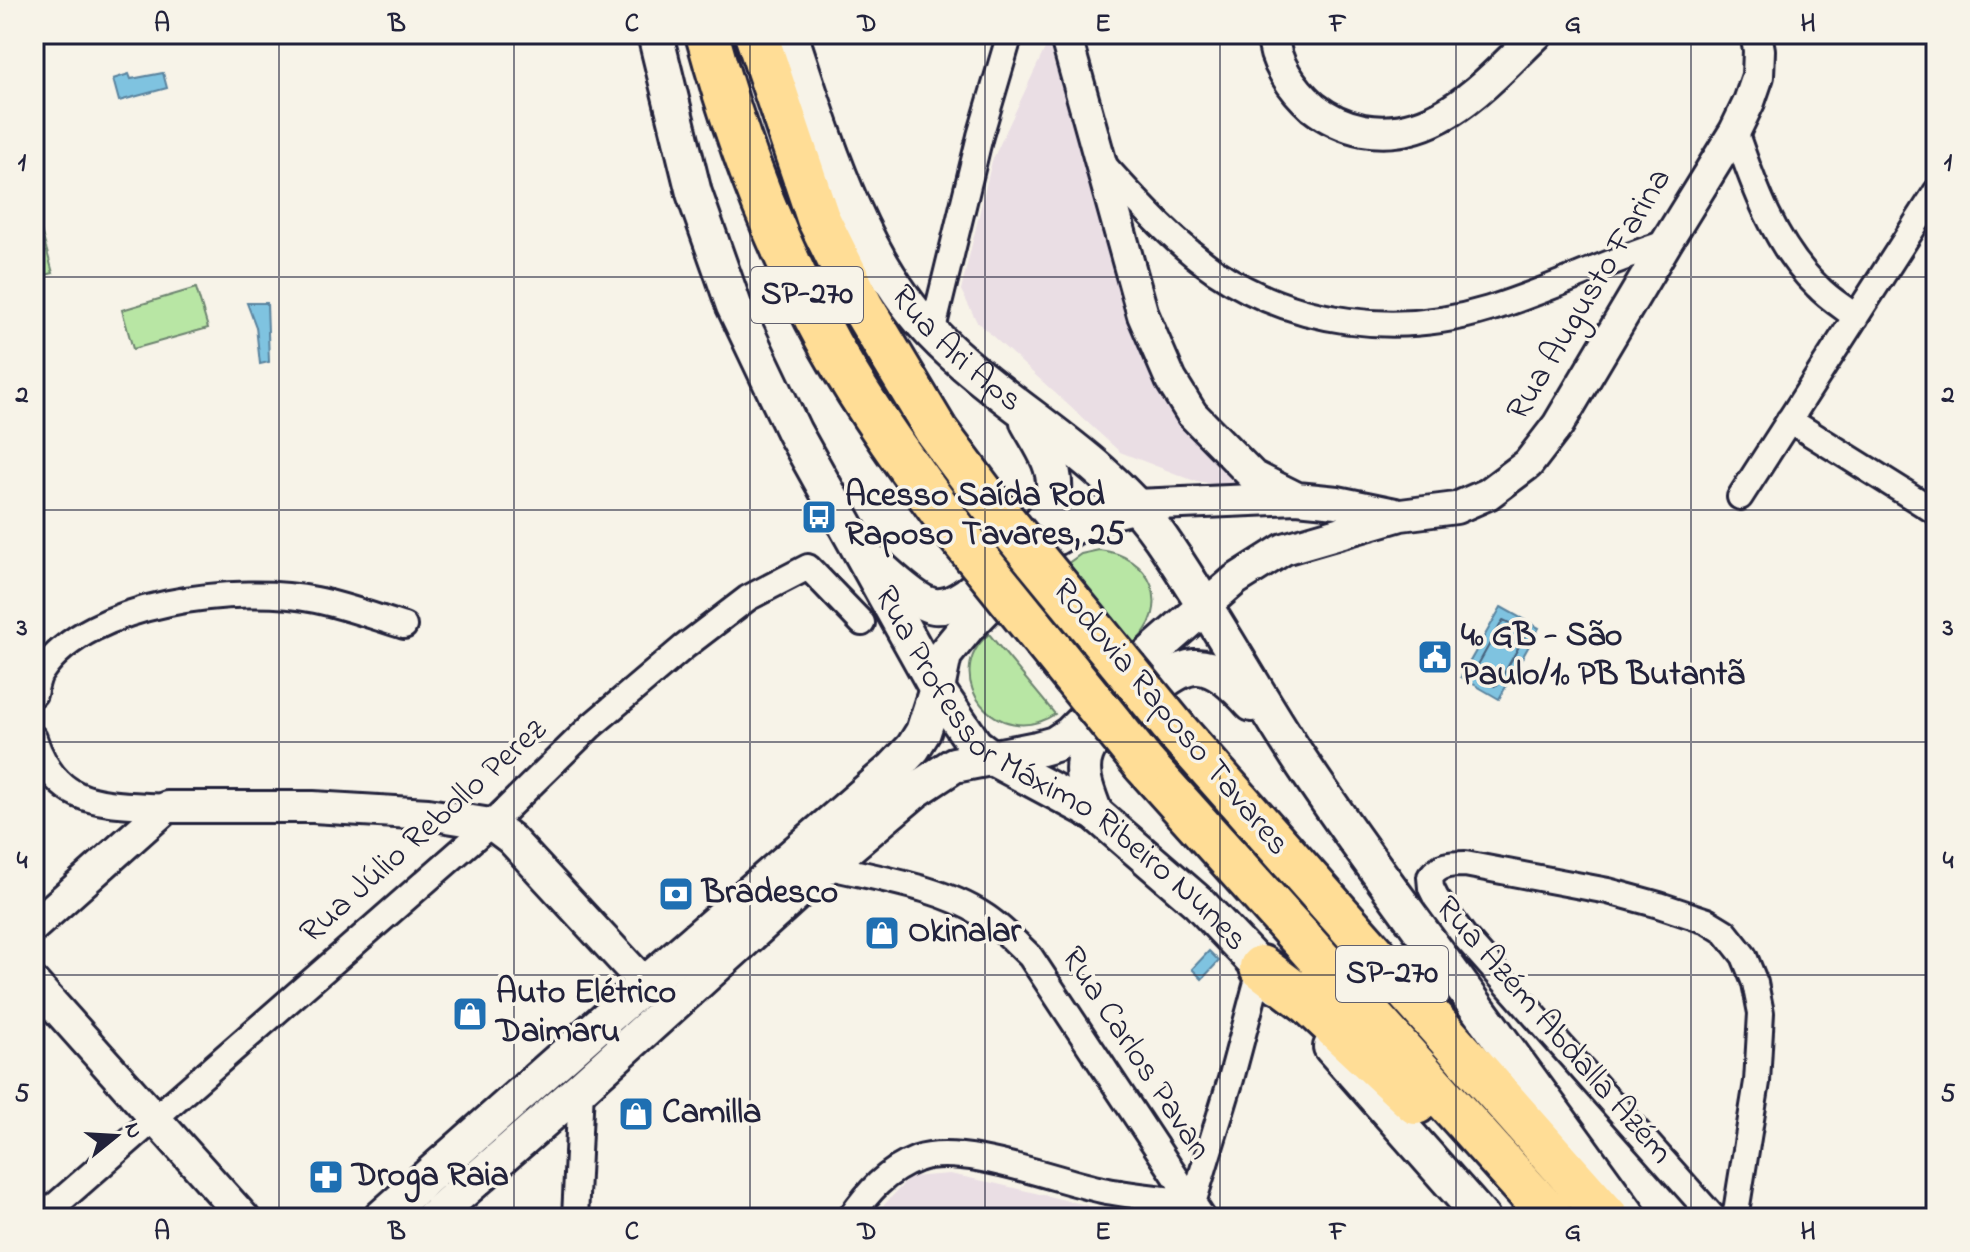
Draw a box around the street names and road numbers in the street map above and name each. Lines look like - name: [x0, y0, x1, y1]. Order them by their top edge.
- street label: Rua Augusto Farina: [1495, 159, 1685, 431]
- road number: SP-270: [751, 267, 863, 323]
- street label: Rua Ari Aps: [877, 275, 1032, 426]
- street label: Rodovia Raposo Tavares: [1039, 568, 1301, 868]
- street label: Rua Professor Máximo Ribeiro Nunes: [860, 577, 1259, 964]
- street label: Rua Júlio Rebollo Perez: [289, 706, 559, 957]
- street label: Rua Azém Abdalla Azém: [1422, 886, 1684, 1176]
- street label: Rua Carlos Pavan: [1047, 937, 1223, 1171]
- road number: SP-270: [1336, 946, 1448, 1002]

